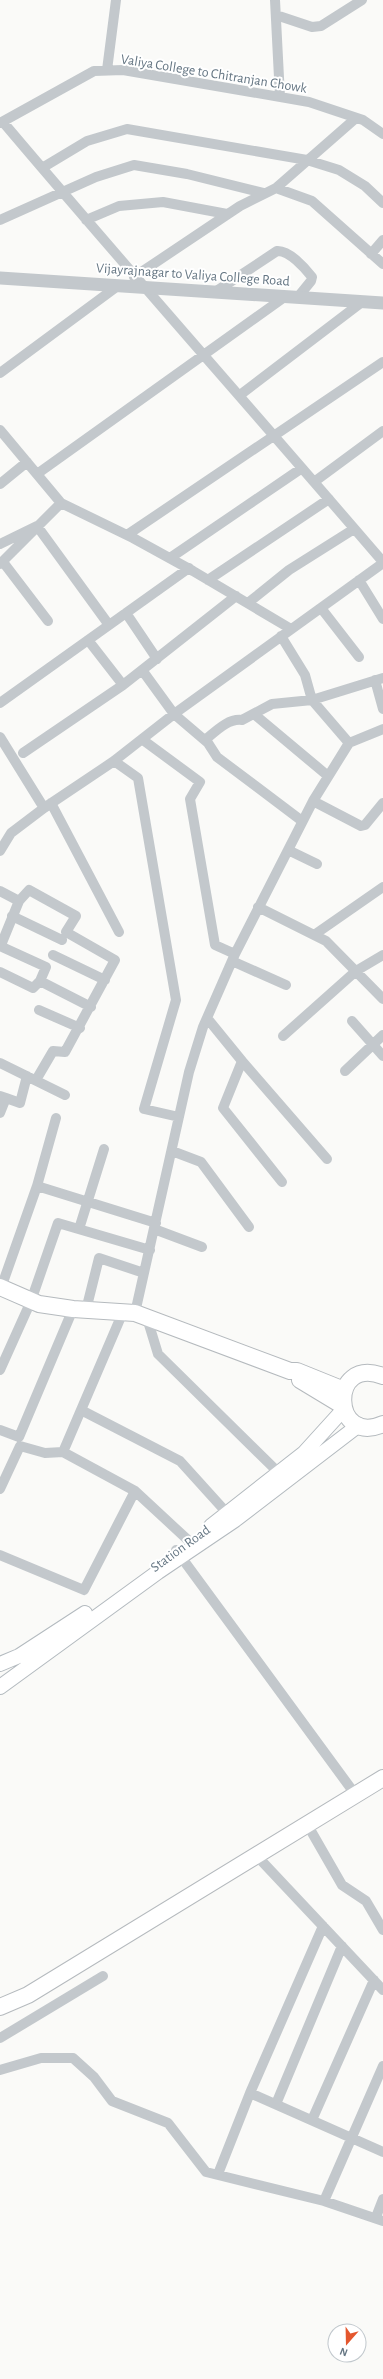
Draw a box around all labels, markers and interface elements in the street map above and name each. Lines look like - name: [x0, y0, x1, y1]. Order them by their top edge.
- street label: Valiya College to Chitranjan Chowk: [120, 52, 308, 96]
- street label: Vijayrajnagar to Valiya College Road: [96, 261, 290, 289]
- street label: Station Road: [148, 1523, 213, 1575]
- north arrow: [327, 2323, 367, 2363]
- text: N: [338, 2345, 349, 2358]

